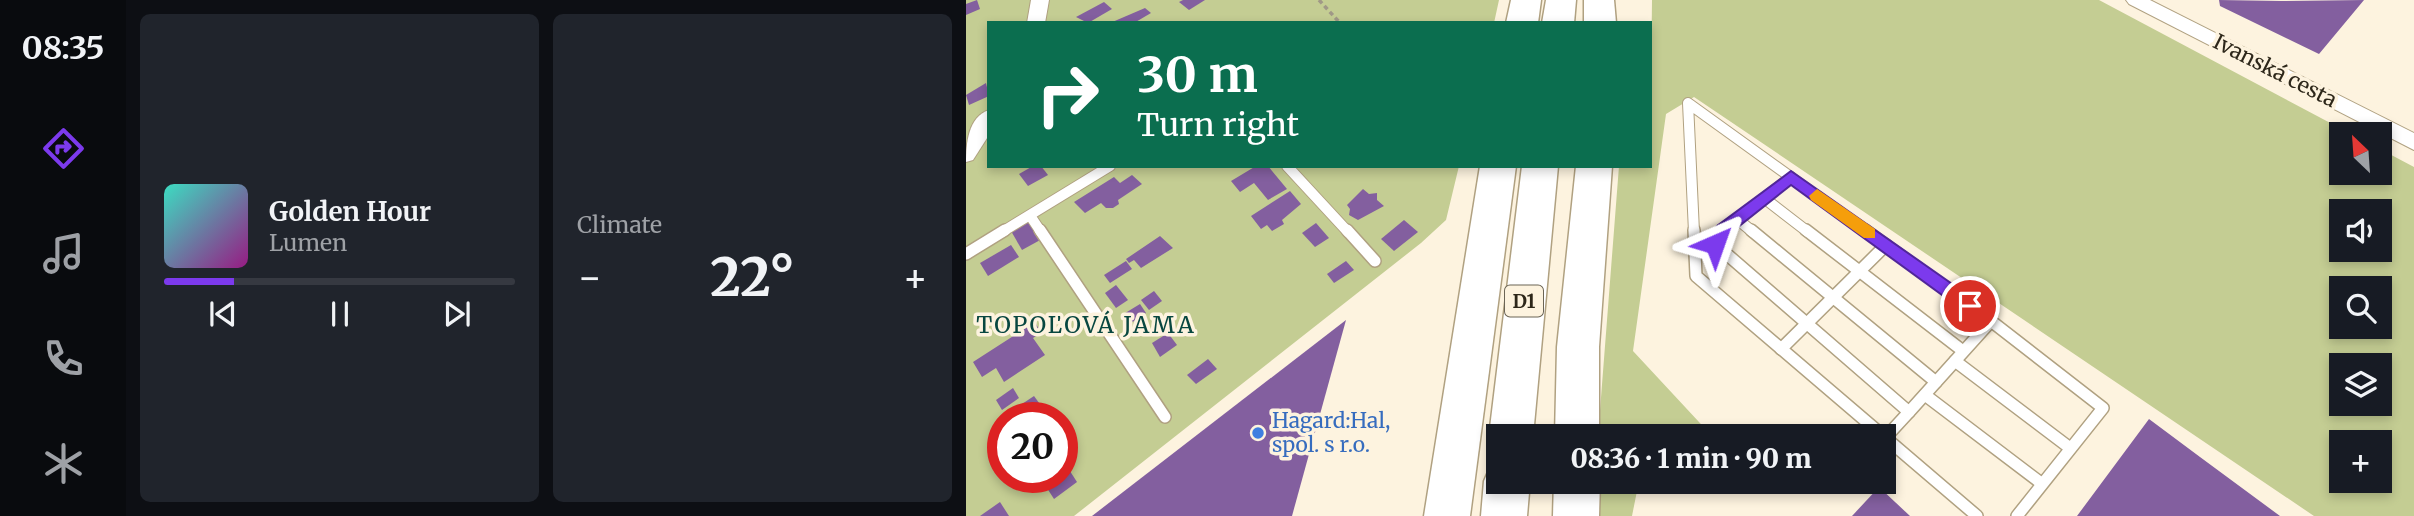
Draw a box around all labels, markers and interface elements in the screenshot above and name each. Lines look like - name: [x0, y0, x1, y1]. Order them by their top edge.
- text: 08:35: [21, 28, 105, 68]
- street label: Ivanská cesta: [2209, 28, 2342, 113]
- text: 30 m: [1137, 44, 1258, 105]
- icon: right: [1022, 49, 1113, 140]
- text: Turn right: [1137, 105, 1299, 145]
- north arrow: [2329, 122, 2392, 186]
- map controls: [2329, 122, 2392, 493]
- icon: directions: [39, 124, 88, 173]
- text: Golden Hour: [269, 195, 431, 228]
- button: sound: [2329, 199, 2392, 262]
- position arrow: [1678, 207, 1752, 281]
- text: Climate: [577, 210, 662, 239]
- text: Lumen: [269, 228, 347, 257]
- icon: music: [39, 229, 88, 278]
- text: 22°: [710, 245, 795, 310]
- text: −: [577, 254, 602, 301]
- text: +: [903, 254, 928, 301]
- pin: [1940, 276, 2000, 336]
- button: search: [2329, 276, 2392, 339]
- road number: D1: [1505, 286, 1543, 316]
- icon: arrive: [1951, 287, 1989, 325]
- icon: previous: [204, 295, 242, 333]
- icon: pause: [321, 295, 359, 333]
- icon: next: [438, 295, 476, 333]
- district label: TOPOĽOVÁ JAMA: [976, 310, 1196, 339]
- icon: phone: [39, 334, 88, 383]
- button: layers: [2329, 353, 2392, 416]
- speed limit sign: 20: [987, 402, 1078, 493]
- place label: Hagard:Hal, spol. s r.o.: [1272, 407, 1390, 458]
- marker: Hagard:Hal, spol. s r.o.: [1250, 425, 1266, 441]
- button: +: [2329, 430, 2392, 493]
- icon: climate: [39, 439, 88, 488]
- text: 08:36 · 1 min · 90 m: [1570, 442, 1812, 475]

